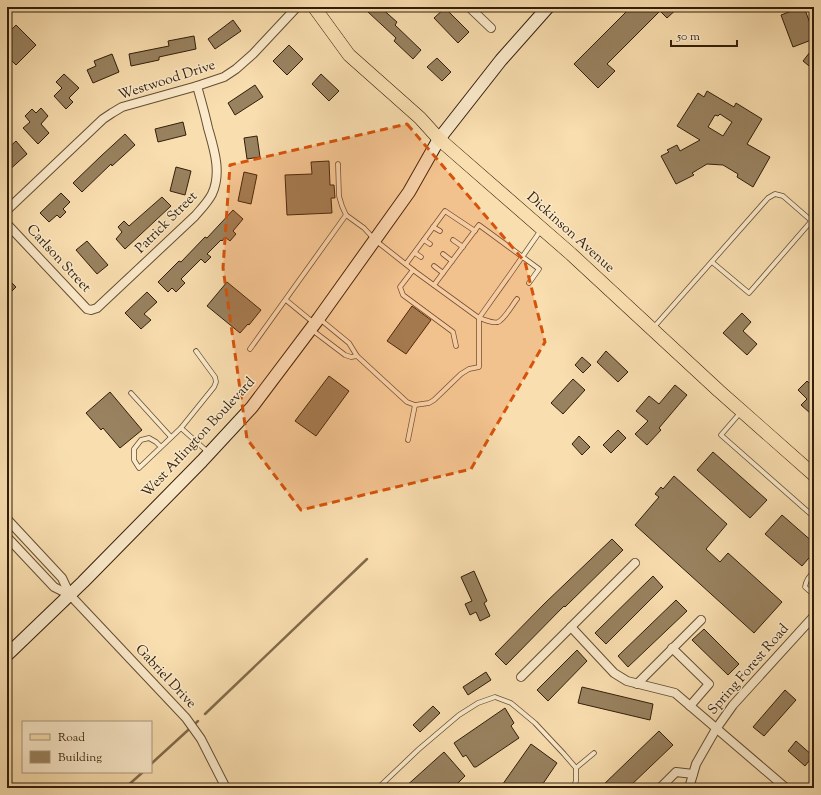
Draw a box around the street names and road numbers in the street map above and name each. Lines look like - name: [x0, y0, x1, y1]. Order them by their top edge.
- street label: Westwood Drive: [116, 56, 218, 106]
- street label: Patrick Street: [131, 187, 203, 259]
- street label: Dickinson Avenue: [522, 188, 618, 278]
- street label: Carlson Street: [21, 220, 95, 298]
- street label: West Arlington Boulevard: [138, 373, 260, 503]
- street label: Spring Forest Road: [704, 620, 794, 720]
- street label: Gabriel Drive: [130, 640, 200, 714]

